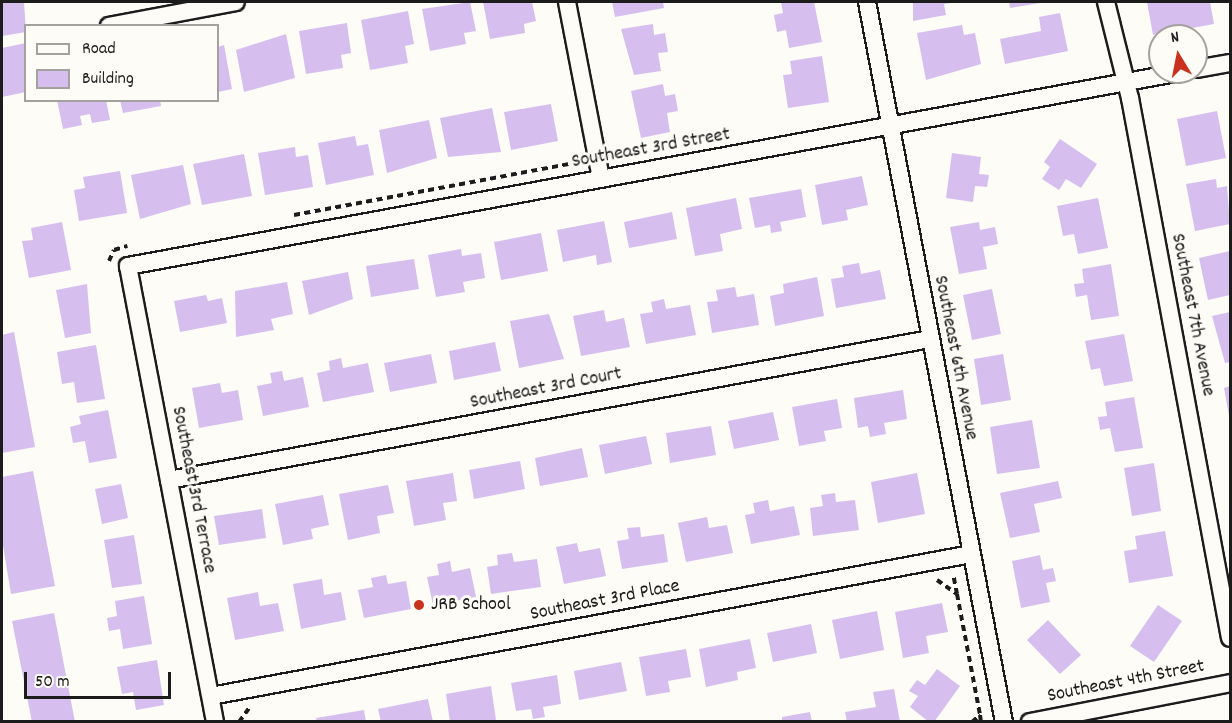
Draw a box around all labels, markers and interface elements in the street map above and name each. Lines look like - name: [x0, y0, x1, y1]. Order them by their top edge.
- legend: [24, 24, 219, 102]
- north arrow: [1148, 24, 1208, 84]
- text: N: [1169, 26, 1181, 50]
- text: Road: [82, 37, 116, 62]
- text: Building: [82, 67, 134, 92]
- street label: Southeast 3rd Street: [570, 123, 732, 175]
- street label: Southeast 7th Avenue: [1164, 232, 1220, 398]
- street label: Southeast 6th Avenue: [927, 274, 983, 442]
- street label: Southeast 3rd Court: [468, 363, 624, 415]
- street label: Southeast 3rd Terrace: [165, 404, 221, 576]
- street label: Southeast 3rd Place: [528, 575, 682, 627]
- place label: JRB School: [431, 593, 511, 617]
- marker: JRB School: [412, 598, 426, 612]
- street label: Southeast 4th Street: [1045, 655, 1207, 709]
- scale bar: [27, 660, 174, 698]
- text: 50 m: [35, 670, 70, 695]

